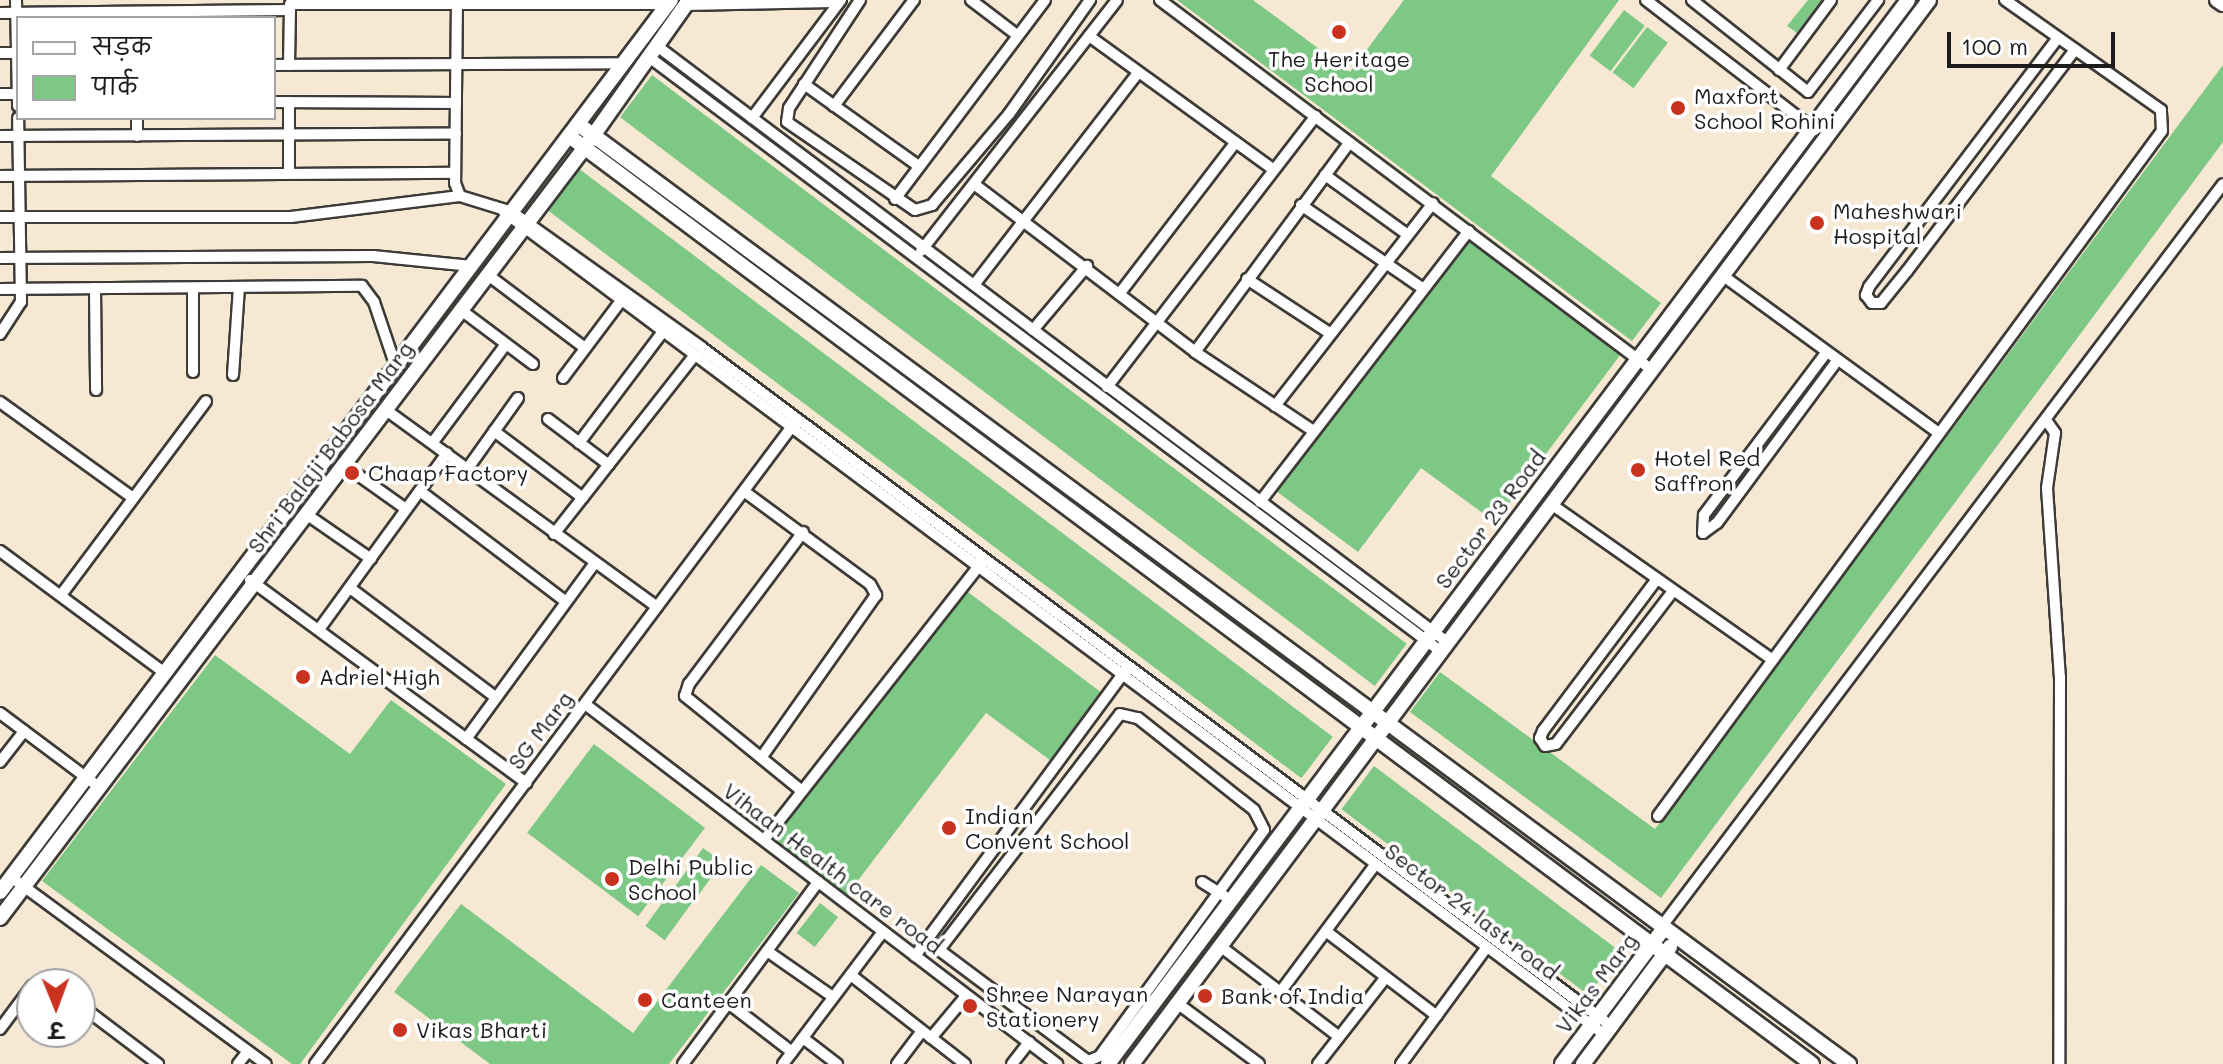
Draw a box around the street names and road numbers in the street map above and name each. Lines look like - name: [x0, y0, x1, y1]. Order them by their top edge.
- street label: Shri Balaji Babosa Marg: [242, 336, 418, 558]
- street label: Sector 23 Road: [1429, 444, 1551, 594]
- street label: SG Marg: [502, 686, 578, 774]
- street label: Vihaan Health care road: [718, 777, 948, 959]
- street label: Sector 24 last road: [1380, 837, 1564, 985]
- street label: Vikas Marg: [1550, 928, 1642, 1038]

